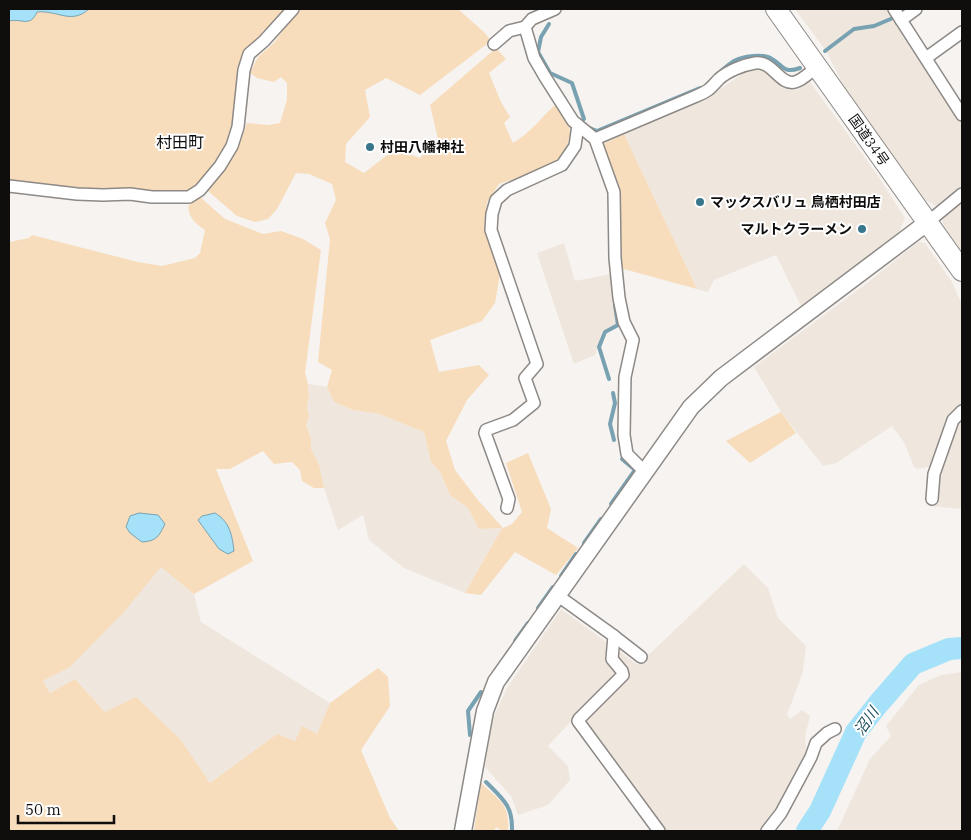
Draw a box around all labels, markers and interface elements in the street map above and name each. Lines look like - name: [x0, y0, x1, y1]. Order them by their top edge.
- street label: 国道34号: [845, 111, 893, 169]
- district label: 村田町: [156, 132, 204, 152]
- place label: 村田八幡神社: [380, 138, 464, 156]
- marker: 村田八幡神社: [364, 141, 376, 153]
- place label: マックスバリュ 鳥栖村田店: [710, 193, 881, 211]
- marker: マックスバリュ 鳥栖村田店: [694, 196, 706, 208]
- place label: マルトクラーメン: [741, 220, 852, 238]
- marker: マルトクラーメン: [856, 223, 868, 235]
- water label: 沼川: [850, 702, 884, 739]
- scale bar: [18, 792, 114, 824]
- text: 50 m: [25, 800, 61, 819]

